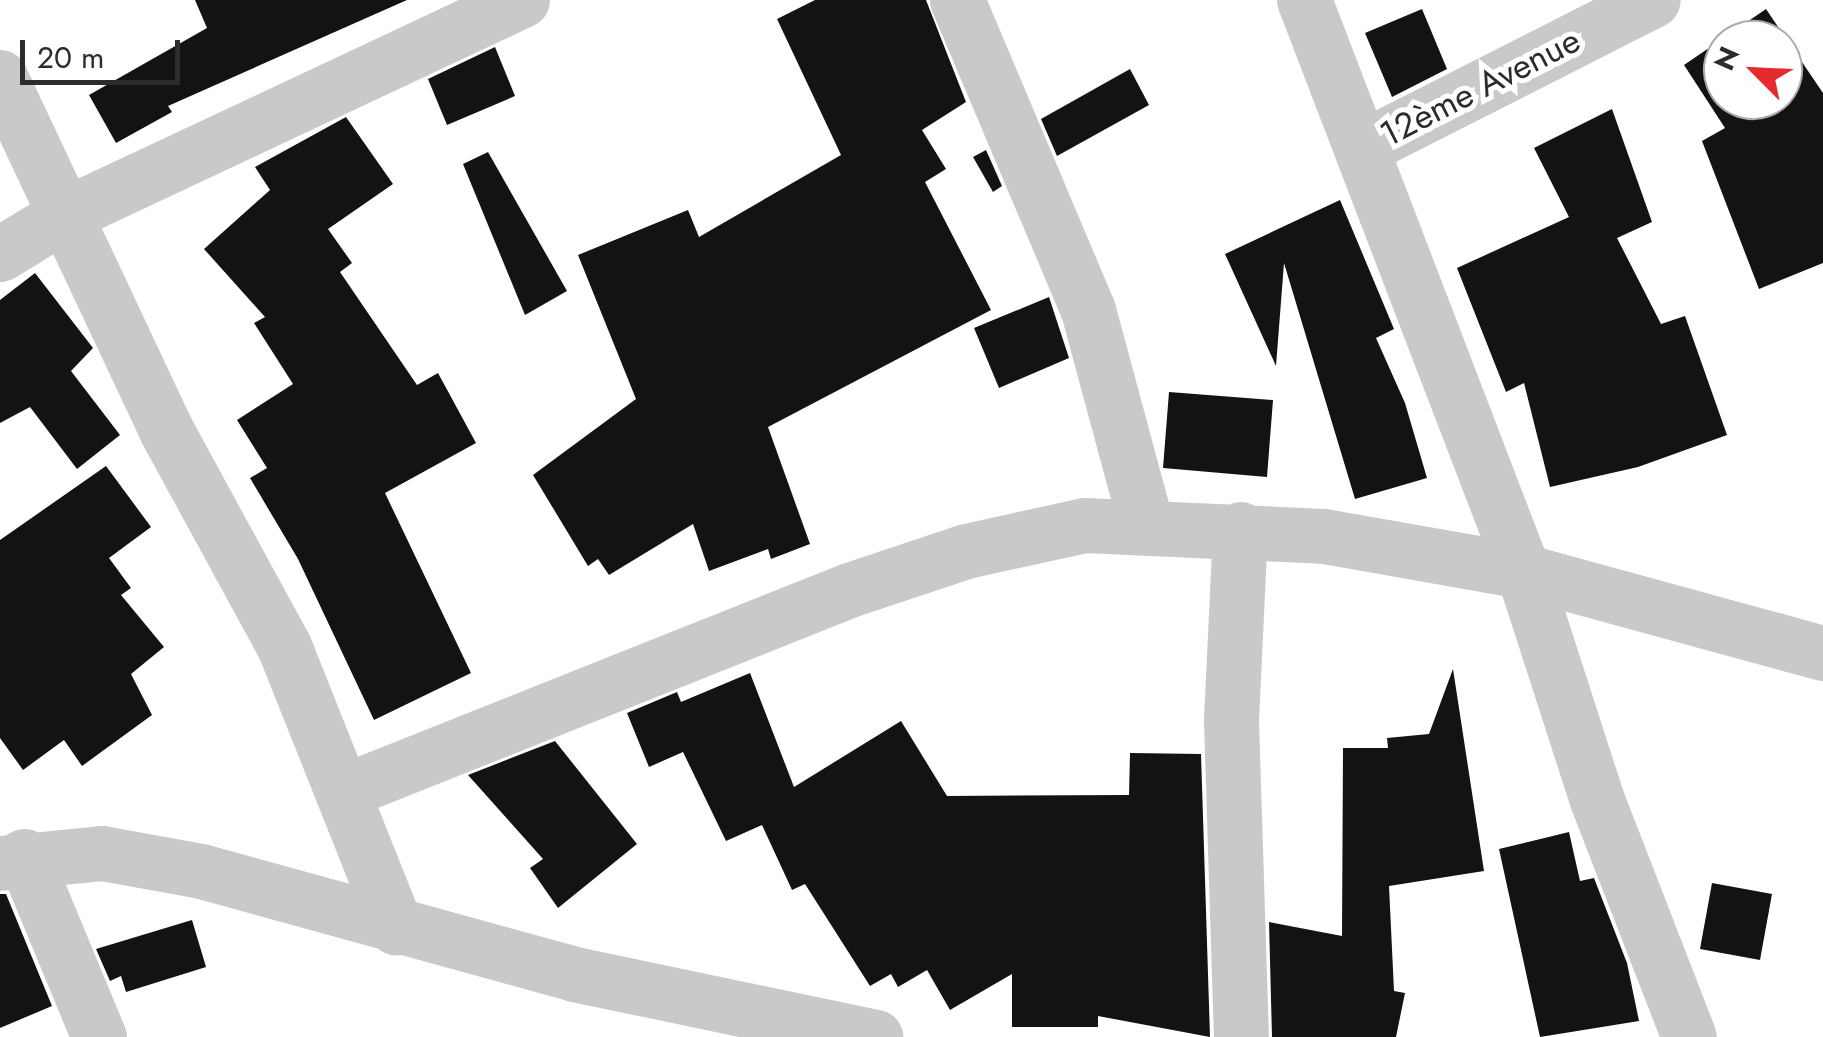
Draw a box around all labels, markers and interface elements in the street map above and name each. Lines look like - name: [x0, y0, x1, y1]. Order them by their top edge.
- street label: 12ème Avenue: [1373, 19, 1587, 155]
- scale bar: [25, 20, 185, 82]
- north arrow: [1703, 20, 1803, 120]
- text: 20 m: [37, 36, 104, 79]
- text: N: [1704, 40, 1750, 77]

